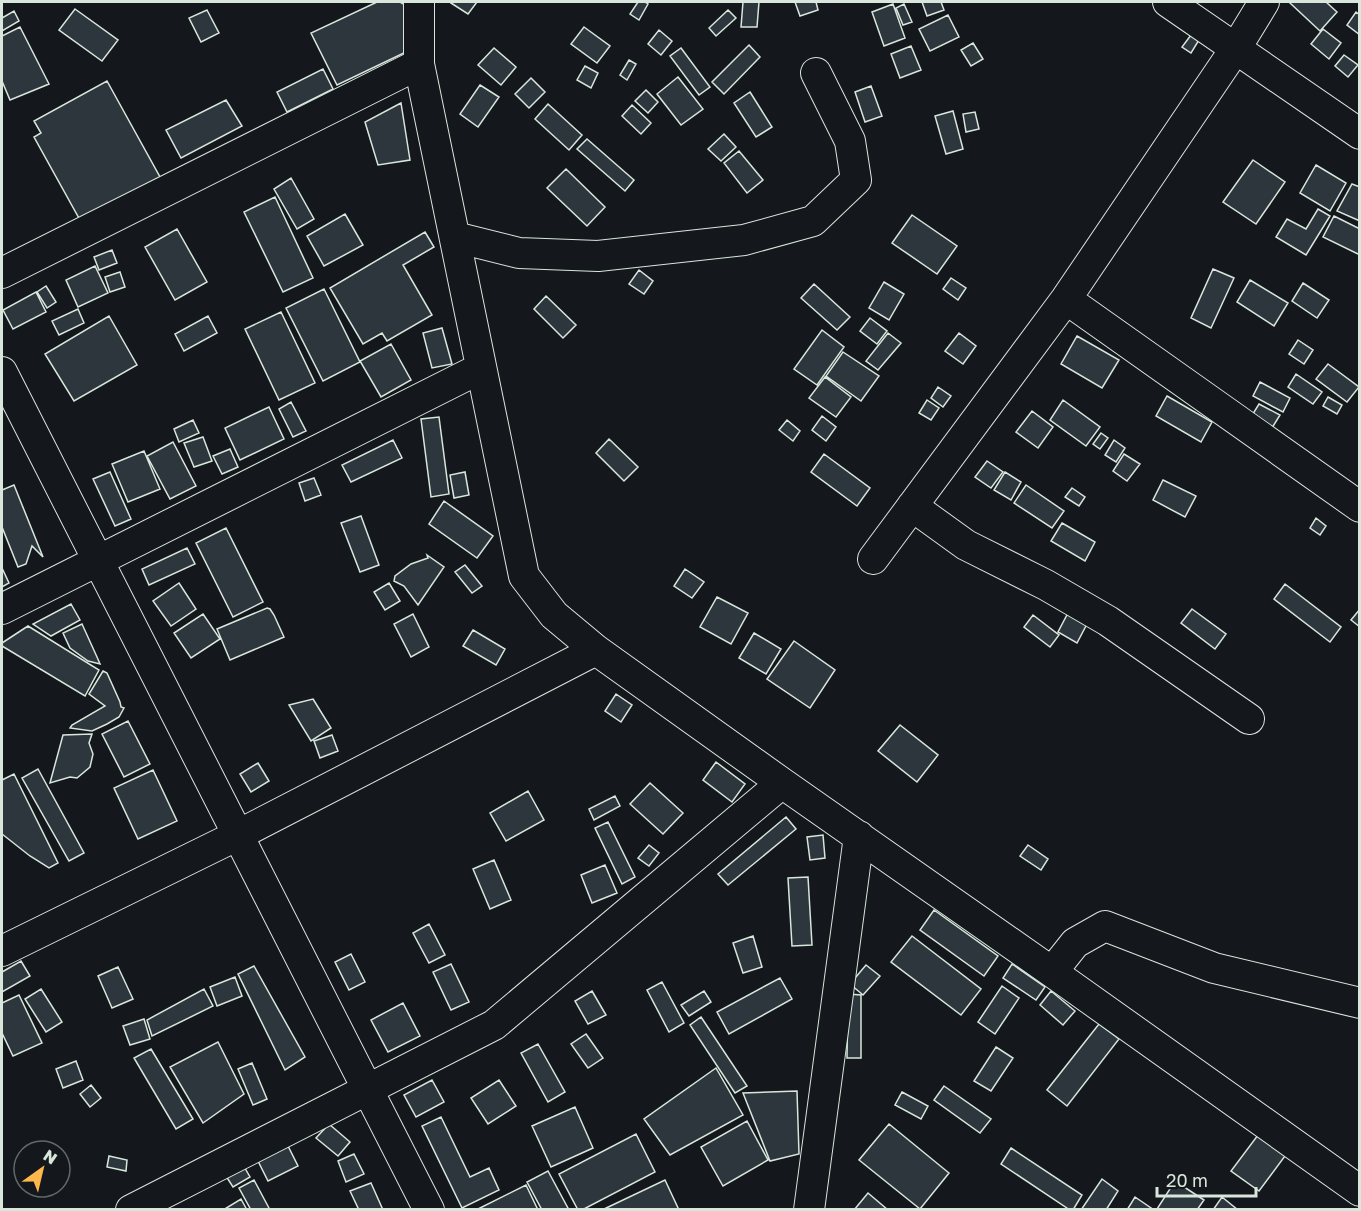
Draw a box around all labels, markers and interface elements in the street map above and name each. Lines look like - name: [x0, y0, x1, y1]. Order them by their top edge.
- north arrow: [12, 1139, 72, 1199]
- text: N: [40, 1145, 61, 1168]
- scale bar: [1157, 1160, 1256, 1198]
- text: 20 m: [1166, 1169, 1208, 1191]

